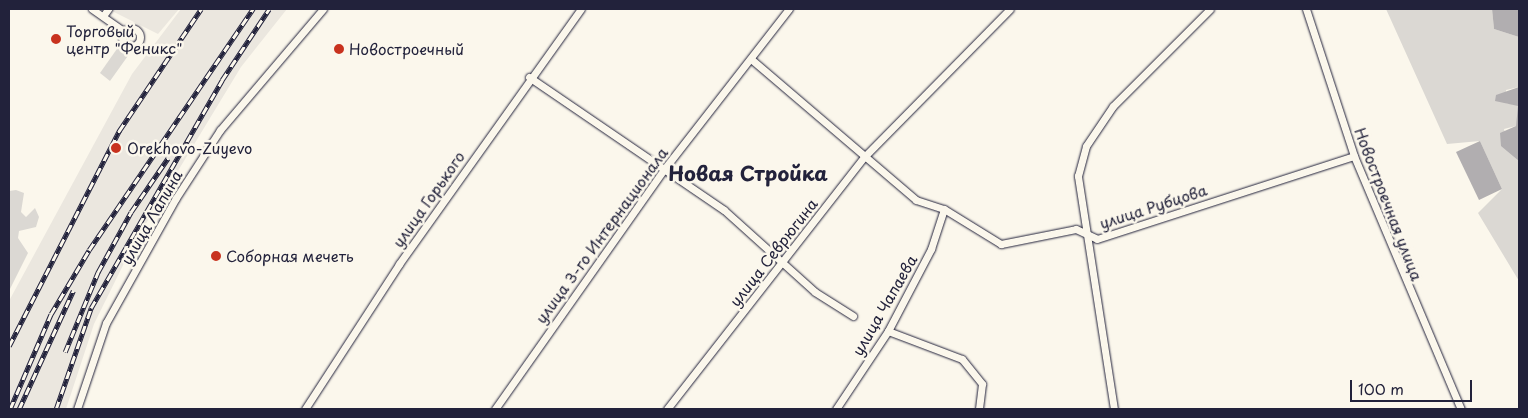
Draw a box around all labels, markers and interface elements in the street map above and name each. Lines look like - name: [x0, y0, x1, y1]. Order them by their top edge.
- place label: Торговый центр "Феникс": [66, 21, 183, 56]
- marker: Торговый центр "Феникс": [50, 33, 62, 45]
- place label: Новостроечный: [349, 40, 464, 58]
- marker: Новостроечный: [333, 43, 345, 55]
- street label: Новостроечная улица: [1351, 125, 1427, 283]
- place label: Orekhovo-Zuyevo: [127, 139, 252, 157]
- marker: Orekhovo-Zuyevo: [109, 141, 123, 155]
- street label: улица 3-го Интернационала: [531, 143, 671, 327]
- street label: улица Горького: [388, 147, 468, 251]
- district label: Новая Стройка: [668, 161, 828, 185]
- street label: улица Лапина: [116, 166, 186, 268]
- street label: улица Рубцова: [1097, 180, 1209, 232]
- street label: улица Севрюгина: [725, 194, 821, 310]
- place label: Соборная мечеть: [226, 247, 354, 265]
- marker: Соборная мечеть: [210, 250, 222, 262]
- street label: улица Чапаева: [848, 251, 920, 359]
- scale bar: [1353, 370, 1476, 402]
- text: 100 m: [1358, 377, 1404, 400]

